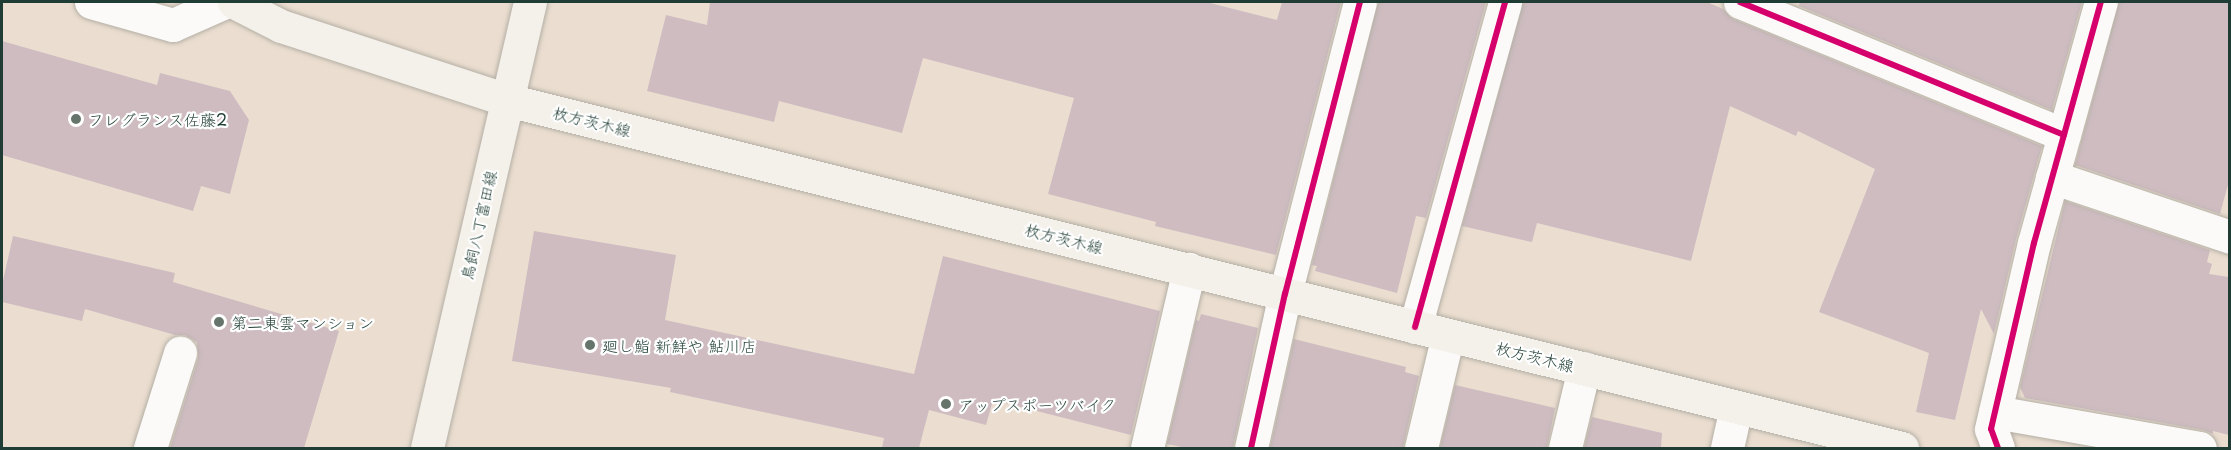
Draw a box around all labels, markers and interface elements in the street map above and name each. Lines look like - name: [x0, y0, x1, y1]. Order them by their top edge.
- street label: 枚方茨木線: [551, 102, 633, 140]
- place label: フレグランス佐藤2: [88, 109, 227, 129]
- marker: フレグランス佐藤2: [69, 112, 83, 126]
- street label: 鳥飼八丁富田線: [456, 168, 500, 282]
- street label: 枚方茨木線: [1023, 219, 1105, 257]
- place label: 第二東雲マンション: [231, 312, 375, 332]
- marker: 第二東雲マンション: [212, 315, 226, 329]
- place label: 廻し鮨 新鮮や 鮎川店: [602, 335, 756, 355]
- street label: 枚方茨木線: [1494, 337, 1576, 375]
- marker: 廻し鮨 新鮮や 鮎川店: [583, 338, 597, 352]
- place label: アップスポーツバイク: [958, 394, 1118, 414]
- marker: アップスポーツバイク: [939, 397, 953, 411]

